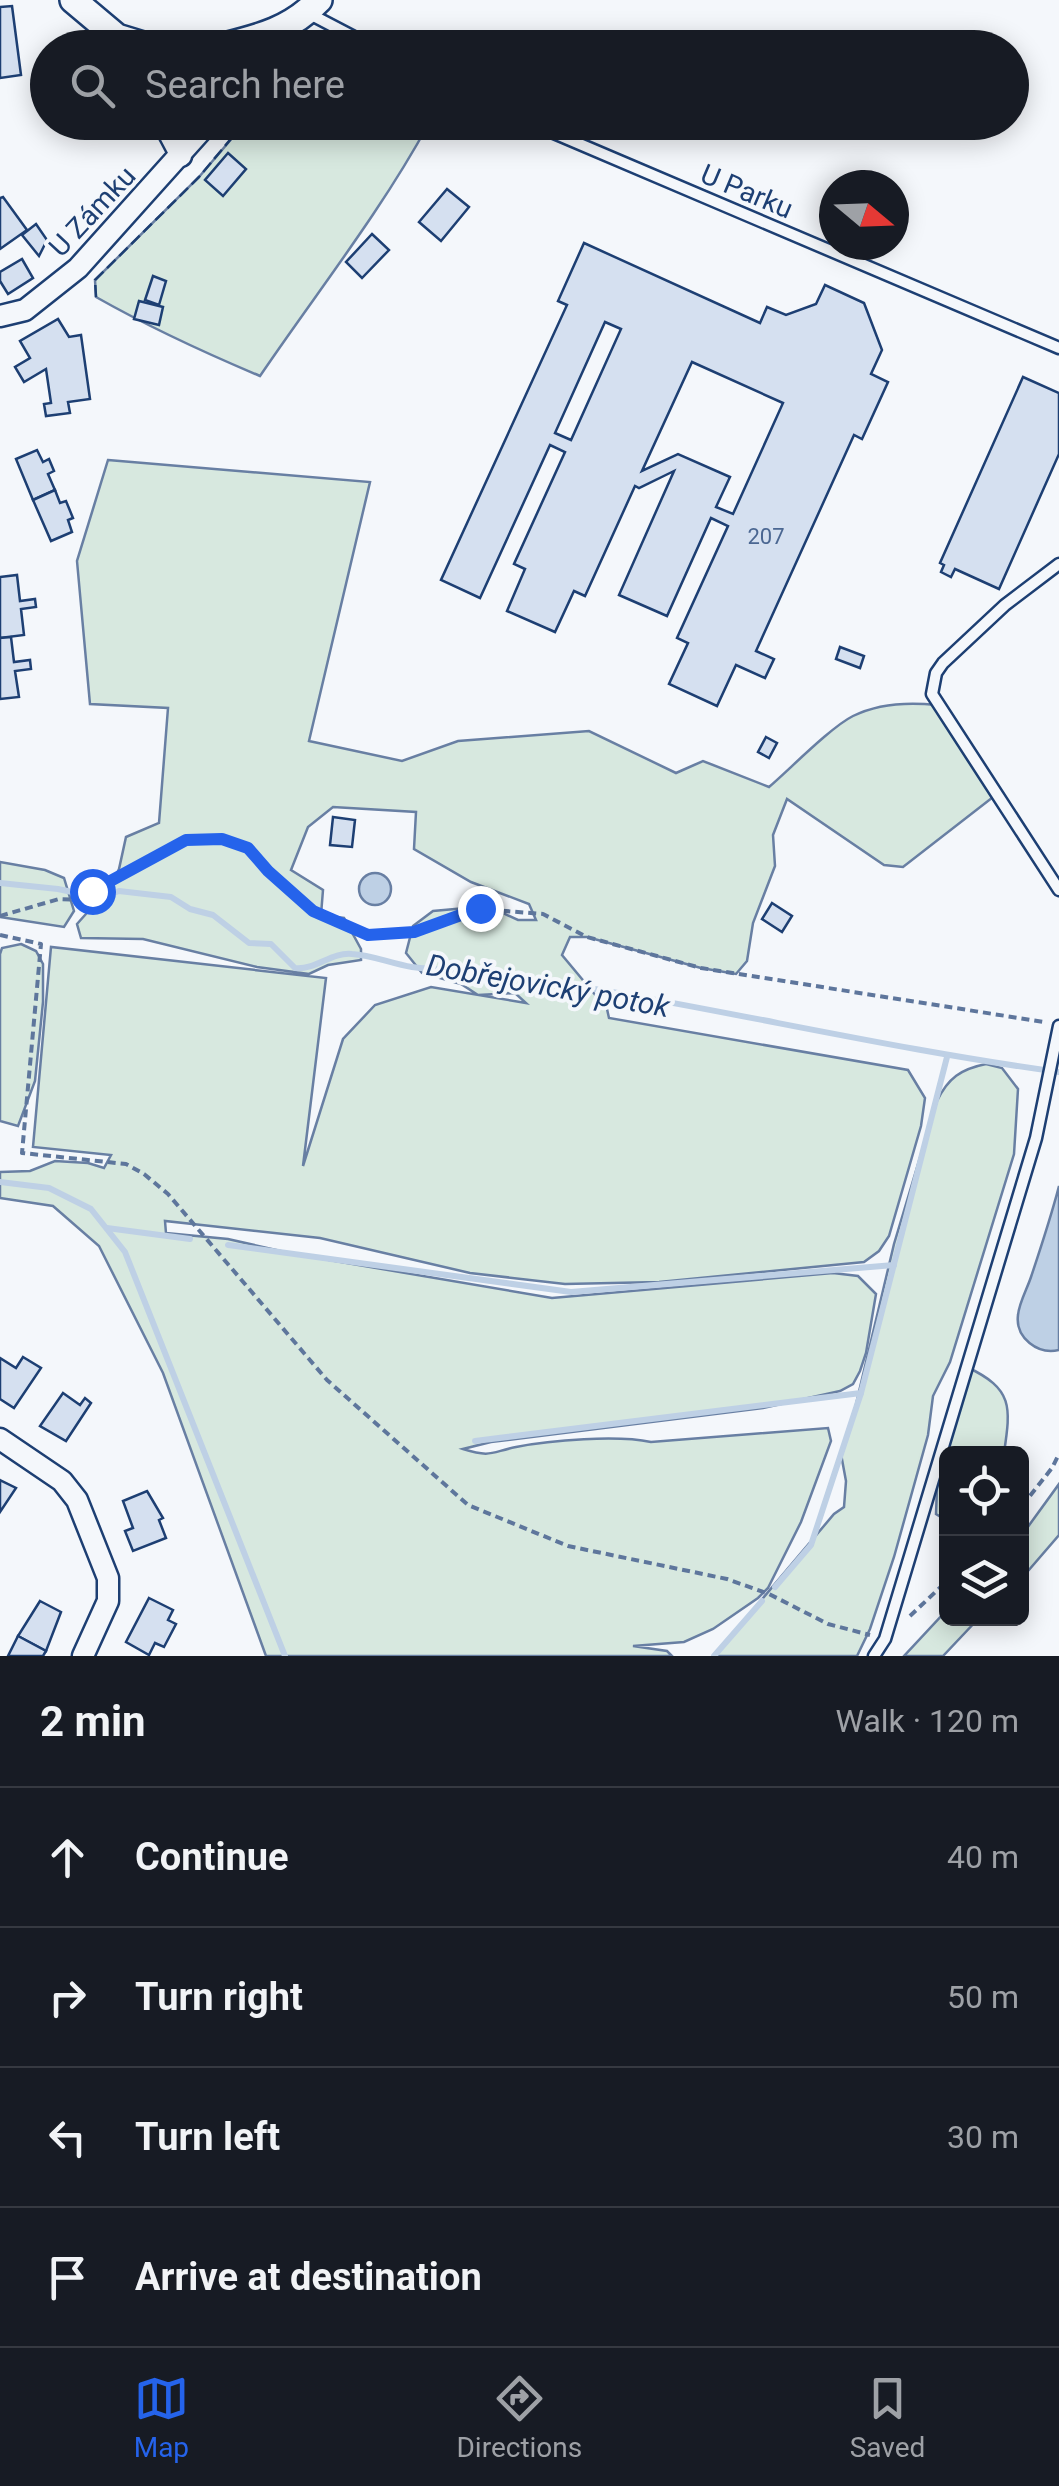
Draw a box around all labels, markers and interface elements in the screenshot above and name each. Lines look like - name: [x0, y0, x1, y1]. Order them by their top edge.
- search box: [30, 30, 1029, 140]
- icon: search: [65, 58, 120, 113]
- text: Search here: [145, 63, 345, 107]
- street label: U Parku: [696, 157, 798, 226]
- street label: U Zámku: [42, 159, 142, 263]
- north arrow: [819, 170, 909, 260]
- house number: 207: [747, 524, 785, 549]
- route start: [70, 869, 116, 915]
- route end: [458, 886, 504, 932]
- water label: Dobřejovický potok: [424, 947, 674, 1024]
- map controls: [939, 1446, 1029, 1626]
- button: locate: [939, 1446, 1029, 1536]
- button: layers: [939, 1536, 1029, 1626]
- text: 2 min: [40, 1697, 146, 1746]
- text: Walk · 120 m: [836, 1702, 1019, 1740]
- icon: ahead: [40, 1830, 95, 1885]
- text: Continue: [135, 1835, 289, 1879]
- text: 40 m: [947, 1838, 1019, 1876]
- icon: right: [40, 1970, 95, 2025]
- text: Turn right: [135, 1975, 303, 2019]
- text: 50 m: [947, 1978, 1019, 2016]
- icon: left: [40, 2110, 95, 2165]
- text: Turn left: [135, 2115, 280, 2159]
- text: 30 m: [947, 2118, 1019, 2156]
- icon: arrive: [40, 2250, 95, 2305]
- text: Arrive at destination: [135, 2255, 482, 2299]
- tab: Map: [134, 2371, 189, 2464]
- tab: Directions: [456, 2371, 582, 2464]
- tab: Saved: [850, 2371, 925, 2464]

